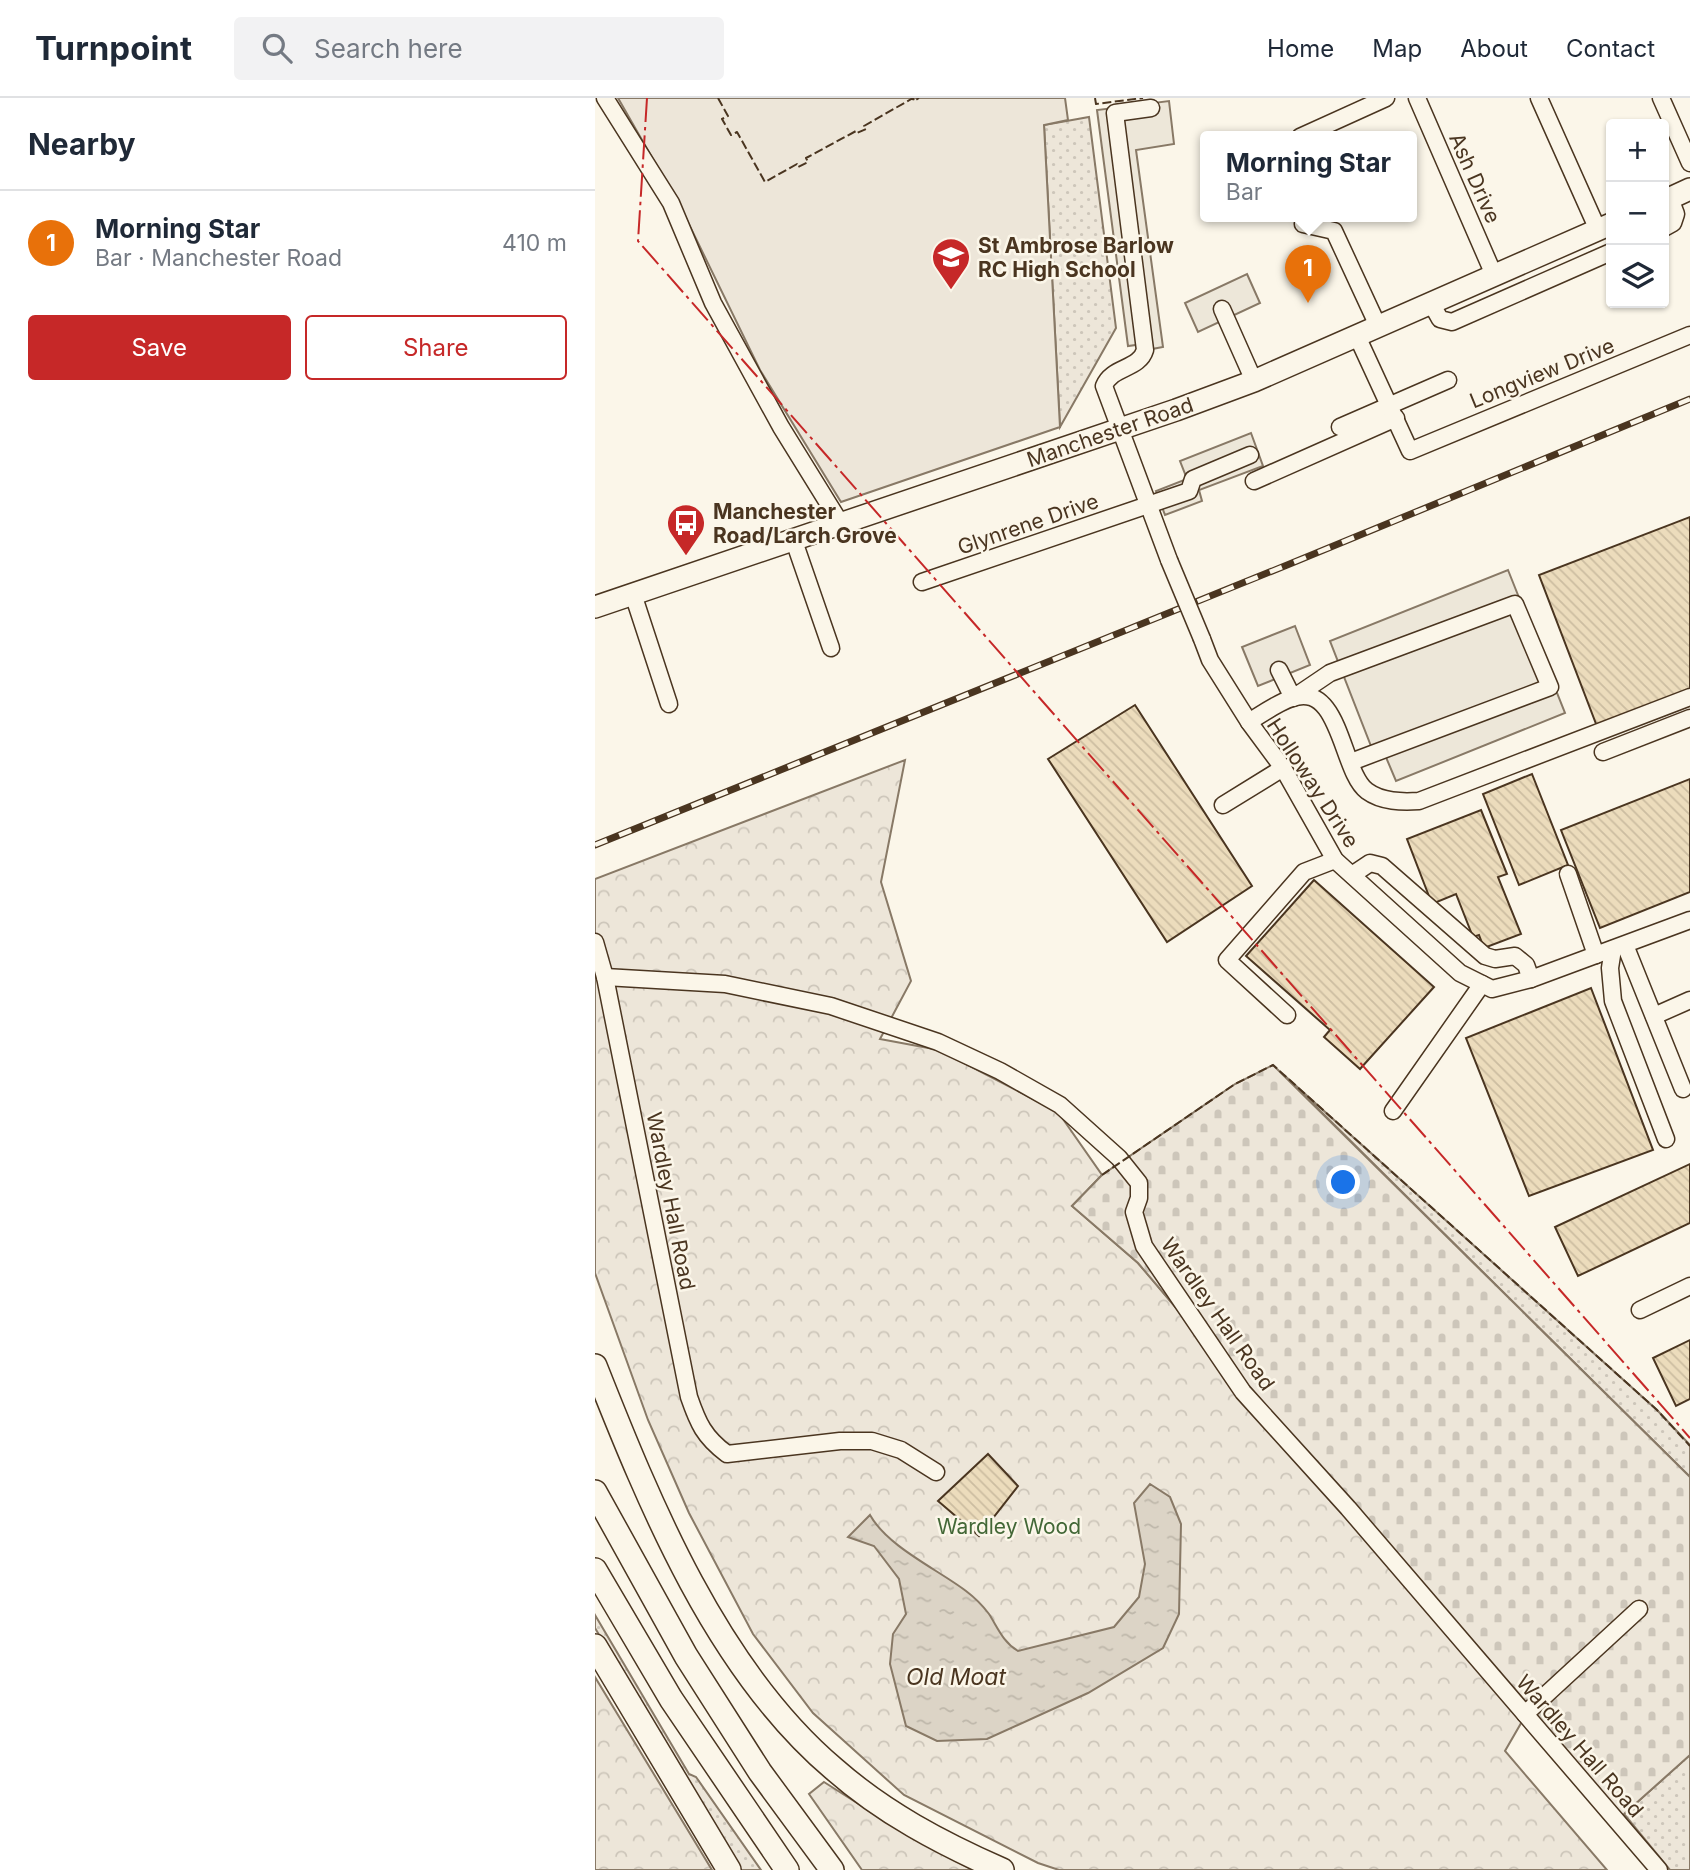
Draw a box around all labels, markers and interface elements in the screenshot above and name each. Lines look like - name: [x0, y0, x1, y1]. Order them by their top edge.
- search box: [234, 17, 724, 80]
- text: Turnpoint: [35, 28, 192, 68]
- icon: search: [258, 29, 296, 67]
- text: Search here: [314, 33, 463, 64]
- text: Home: [1267, 34, 1334, 63]
- text: Map: [1372, 34, 1422, 63]
- text: About: [1460, 34, 1528, 63]
- text: Contact: [1566, 34, 1655, 63]
- map controls: [1606, 119, 1669, 308]
- button: +: [1606, 119, 1669, 182]
- text: Nearby: [28, 126, 136, 162]
- street label: Ash Drive: [1444, 129, 1506, 227]
- popup: [1200, 131, 1417, 222]
- text: Morning Star: [1226, 147, 1391, 178]
- text: Bar: [1226, 178, 1262, 206]
- button: −: [1606, 182, 1669, 245]
- text: Morning Star: [95, 213, 260, 244]
- text: 1: [46, 229, 56, 257]
- text: 410 m: [502, 229, 567, 257]
- place label: St Ambrose Barlow RC High School: [978, 233, 1174, 282]
- school or university icon: St Ambrose Barlow RC High School: [930, 236, 972, 291]
- text: Bar · Manchester Road: [95, 244, 342, 272]
- pin: 1: [1285, 245, 1331, 303]
- button: layers: [1606, 245, 1669, 308]
- button: Save: [28, 315, 291, 380]
- button: Share: [305, 315, 567, 380]
- street label: Longview Drive: [1466, 333, 1618, 413]
- street label: Manchester Road: [1024, 392, 1196, 472]
- street label: Glynrene Drive: [954, 488, 1102, 560]
- place label: Manchester Road/Larch Grove: [713, 499, 897, 548]
- bus stop icon: Manchester Road/Larch Grove: [665, 502, 707, 557]
- street label: Holloway Drive: [1262, 714, 1364, 852]
- street label: Wardley Hall Road: [642, 1110, 700, 1292]
- your location: [1326, 1165, 1360, 1199]
- street label: Wardley Hall Road: [1156, 1233, 1280, 1395]
- park label: Wardley Wood: [937, 1514, 1081, 1539]
- water label: Old Moat: [906, 1663, 1006, 1691]
- street label: Wardley Hall Road: [1511, 1670, 1649, 1822]

